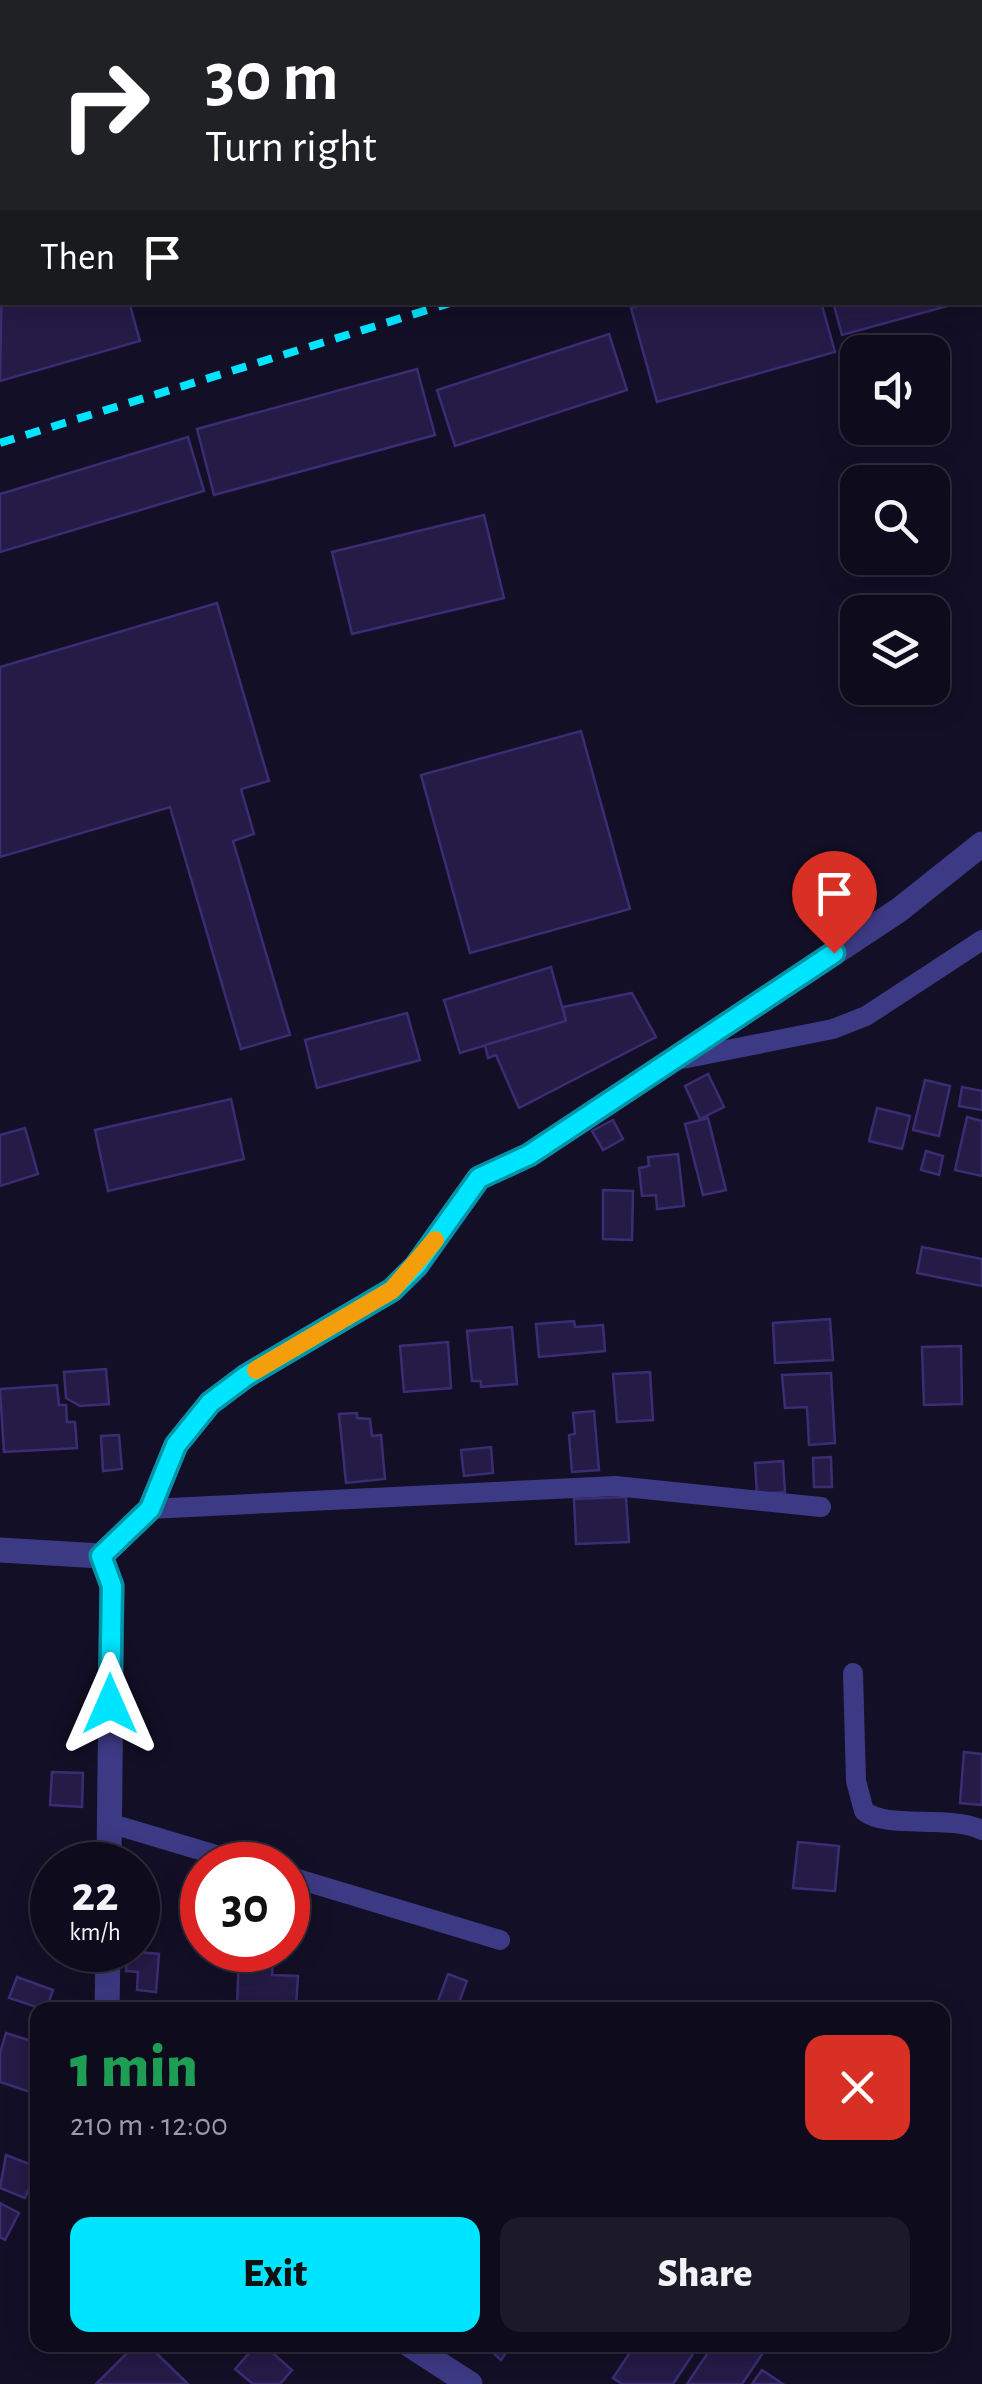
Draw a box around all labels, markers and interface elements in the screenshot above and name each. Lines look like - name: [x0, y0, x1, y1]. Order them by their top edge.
- icon: right: [40, 40, 170, 170]
- text: 30 m: [205, 43, 339, 113]
- text: Turn right: [205, 125, 377, 170]
- icon: arrive: [135, 230, 190, 285]
- text: Then: [40, 239, 115, 277]
- map controls: [840, 335, 950, 705]
- button: sound: [840, 335, 950, 445]
- button: search: [840, 465, 950, 575]
- button: layers: [840, 595, 950, 705]
- pin: [792, 851, 877, 954]
- icon: arrive: [807, 866, 862, 921]
- position arrow: [58, 1652, 162, 1756]
- speed limit sign: 30: [180, 1842, 310, 1972]
- text: 22: [71, 1870, 119, 1920]
- text: km/h: [69, 1920, 121, 1945]
- button: close: [805, 2035, 910, 2140]
- text: 1 min: [70, 2038, 198, 2098]
- text: 210 m · 12:00: [70, 2109, 228, 2141]
- button: Exit: [70, 2217, 480, 2332]
- button: Share: [500, 2217, 910, 2332]

